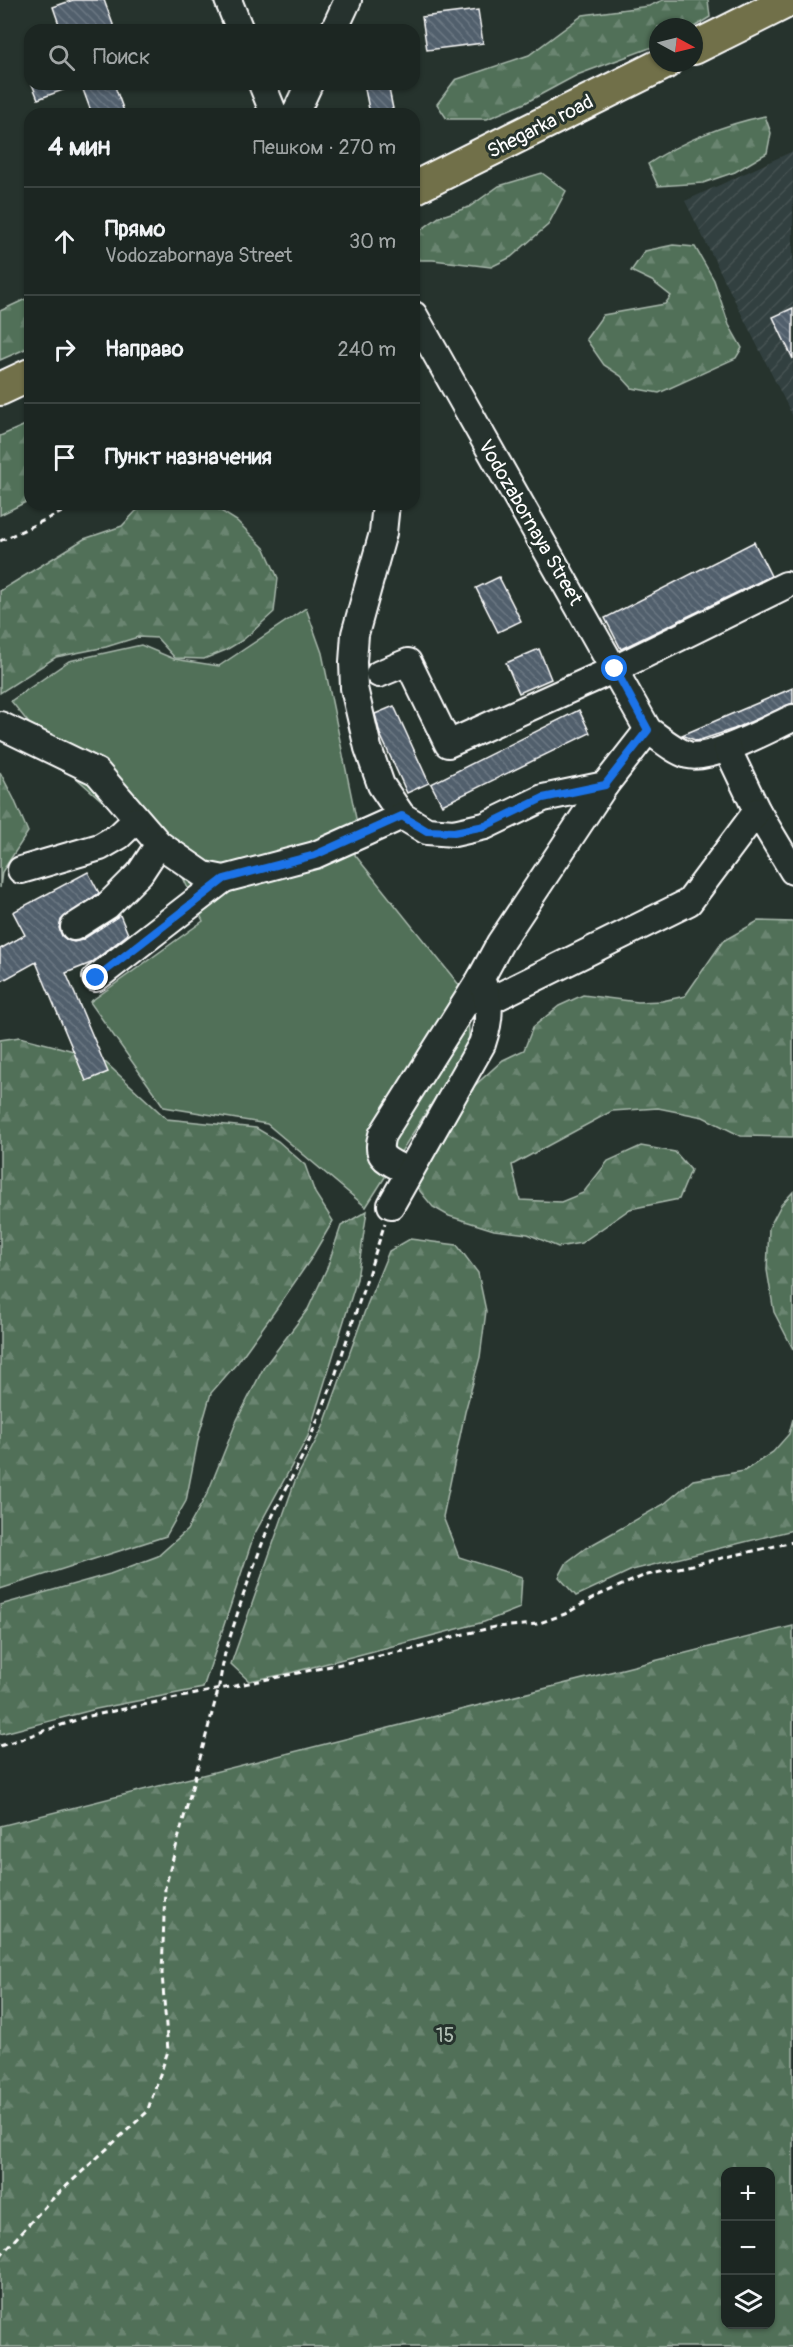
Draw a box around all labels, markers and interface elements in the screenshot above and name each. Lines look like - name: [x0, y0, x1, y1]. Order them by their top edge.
- north arrow: [649, 18, 703, 72]
- search box: [24, 24, 420, 90]
- icon: search: [45, 41, 78, 74]
- text: Поиск: [93, 43, 150, 71]
- street label: Shegarka road: [483, 89, 598, 164]
- text: 4 мин: [48, 131, 110, 163]
- text: Пешком · 270 m: [253, 135, 396, 160]
- text: Прямо: [105, 215, 165, 243]
- icon: ahead: [48, 225, 81, 258]
- text: 30 m: [349, 229, 396, 254]
- text: Vodozabornaya Street: [105, 243, 292, 268]
- icon: right: [48, 333, 81, 366]
- text: Направо: [105, 335, 184, 363]
- text: 240 m: [337, 337, 396, 362]
- street label: Vodozabornaya Street: [473, 435, 589, 610]
- icon: arrive: [48, 441, 81, 474]
- text: Пункт назначения: [105, 443, 272, 471]
- route start: [601, 655, 627, 681]
- route end: [82, 964, 108, 990]
- park label: 15: [436, 2023, 454, 2048]
- map controls: [721, 2167, 775, 2329]
- button: +: [721, 2167, 775, 2221]
- button: −: [721, 2221, 775, 2275]
- button: layers: [721, 2275, 775, 2329]

